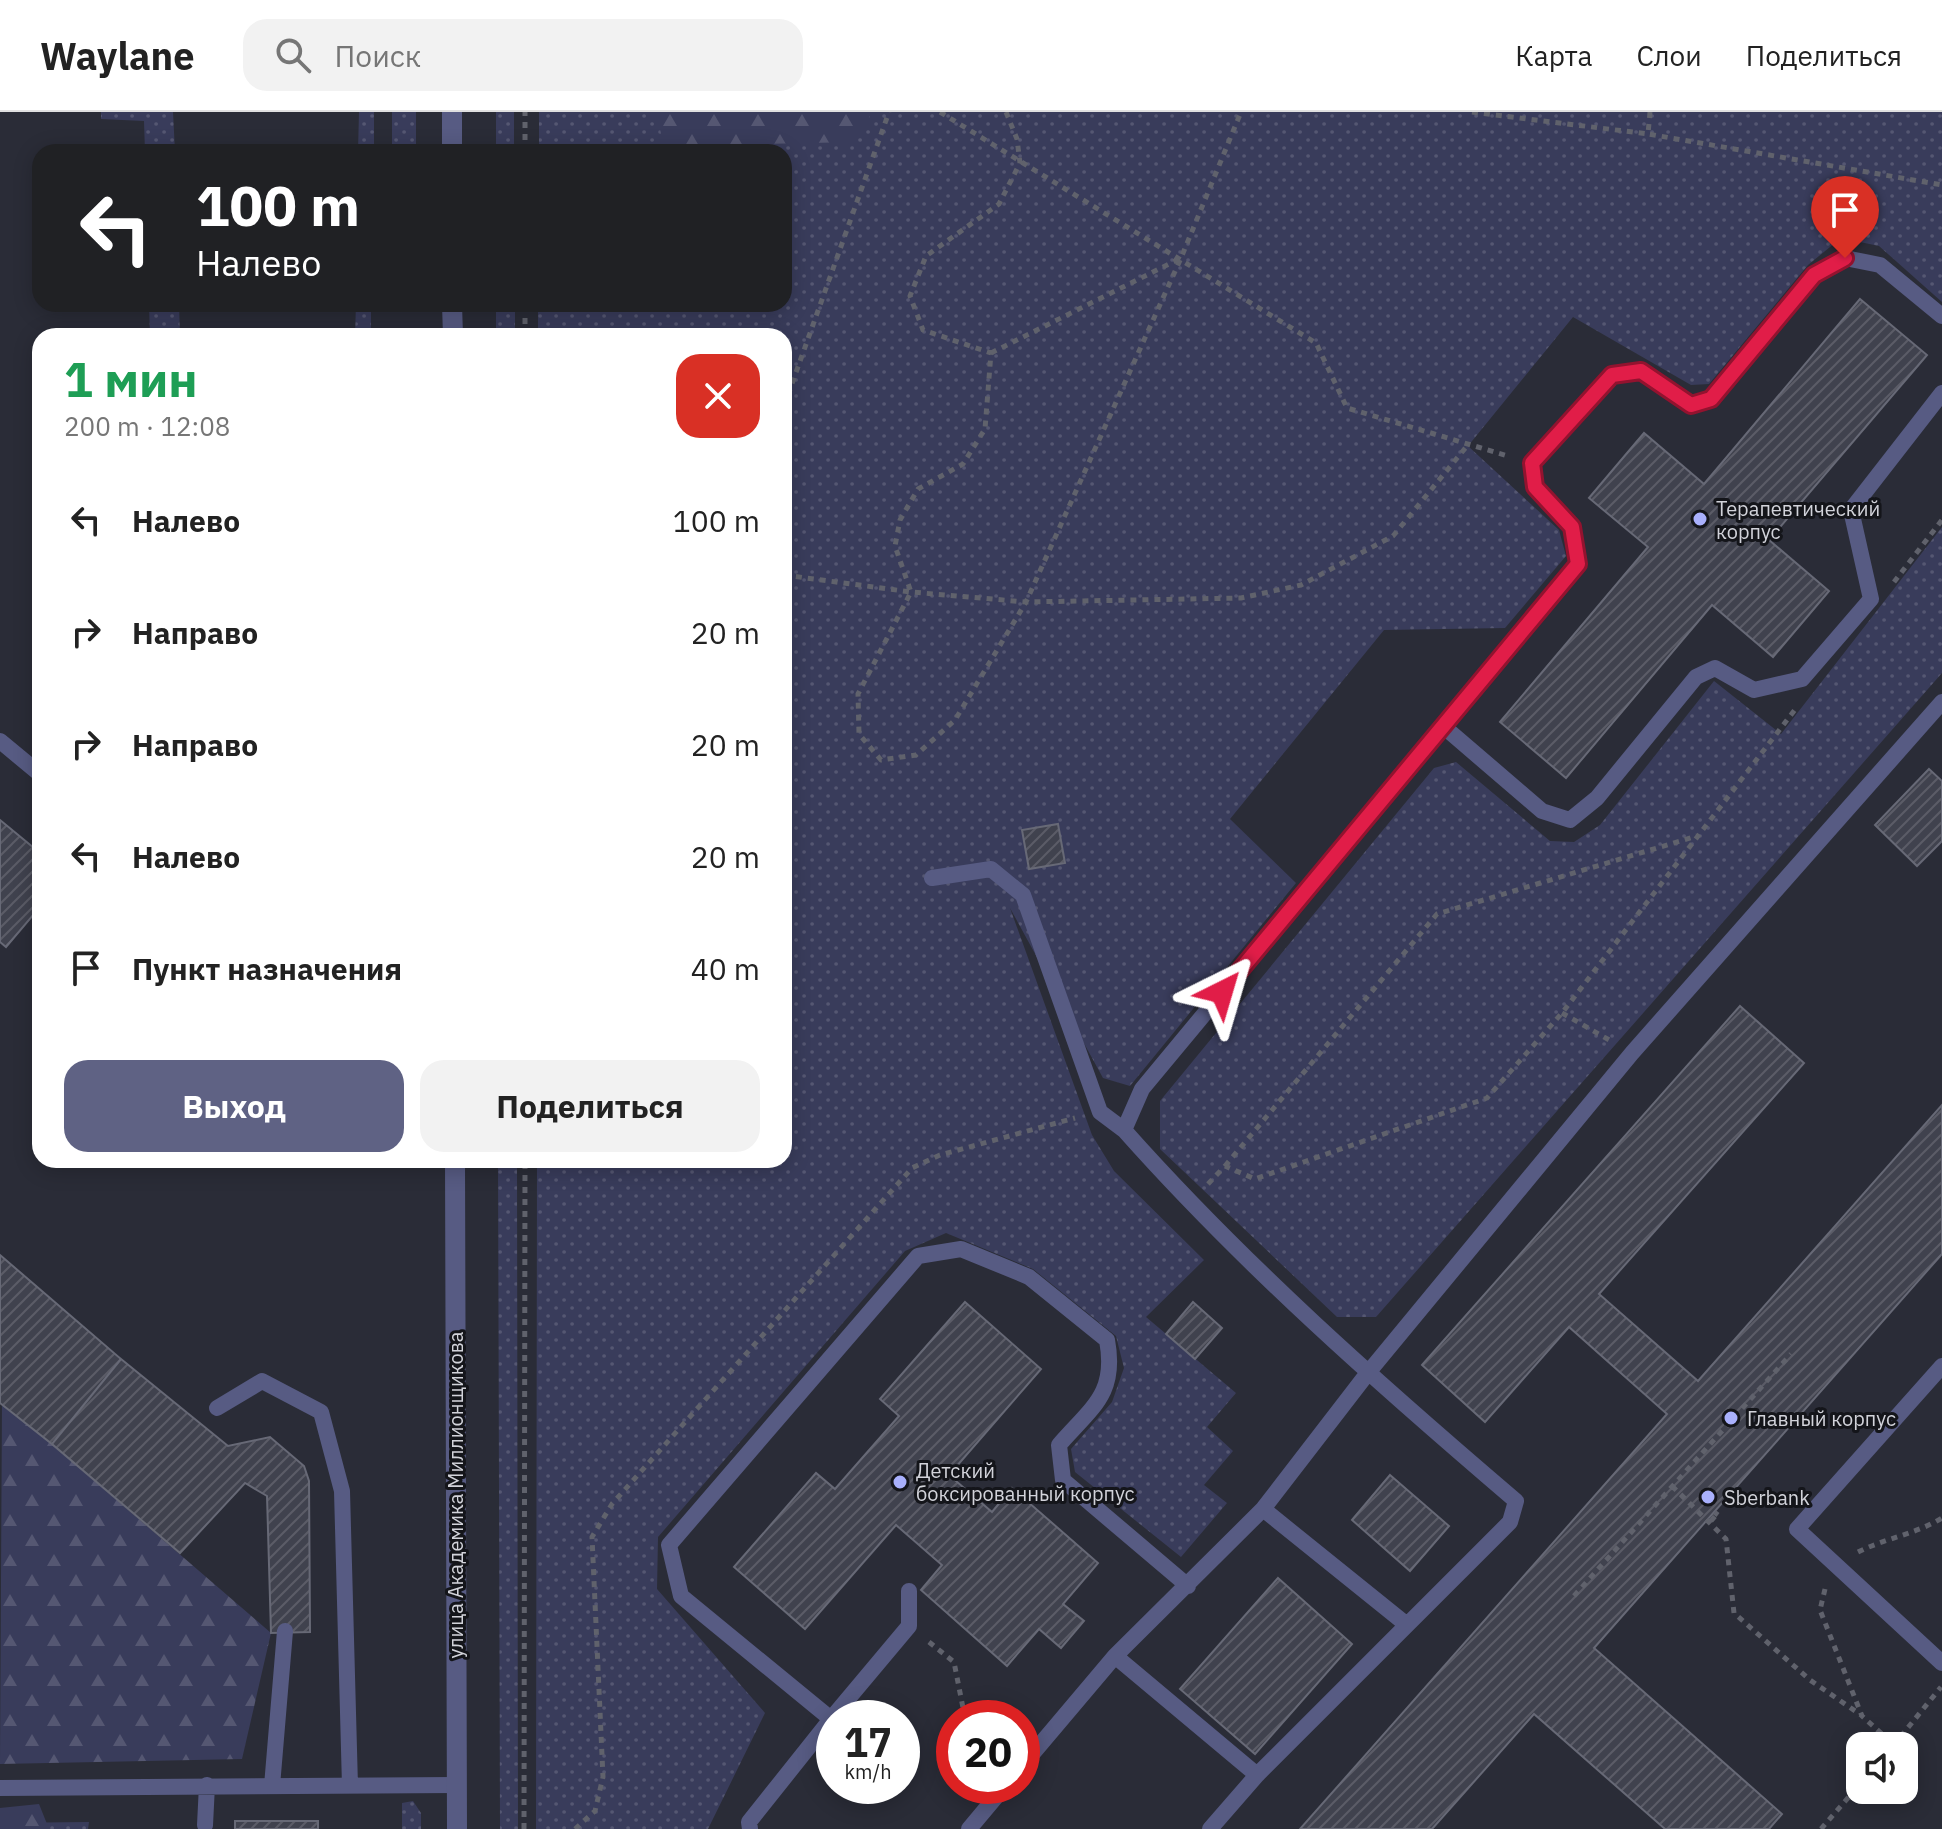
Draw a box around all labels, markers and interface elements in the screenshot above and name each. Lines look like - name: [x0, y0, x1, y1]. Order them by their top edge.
- search box: [243, 19, 803, 91]
- text: Waylane: [40, 31, 195, 80]
- icon: search: [271, 33, 315, 77]
- text: Поиск: [335, 36, 421, 75]
- text: Карта: [1515, 37, 1592, 74]
- text: Слои: [1636, 37, 1702, 74]
- text: Поделиться: [1746, 37, 1902, 74]
- text: 100 m: [196, 169, 360, 241]
- icon: left: [64, 176, 168, 280]
- pin: [1811, 176, 1879, 258]
- icon: arrive: [1823, 188, 1867, 232]
- text: Налево: [196, 239, 321, 286]
- text: 1 мин: [64, 348, 198, 410]
- button: close: [676, 354, 760, 438]
- text: 200 m · 12:08: [64, 409, 230, 443]
- place label: Терапевтический корпус: [1716, 495, 1880, 545]
- icon: left: [64, 498, 108, 542]
- text: Налево: [132, 501, 240, 540]
- text: 100 m: [673, 501, 760, 540]
- marker: Терапевтический корпус: [1691, 510, 1709, 528]
- icon: right: [64, 610, 108, 654]
- text: Направо: [132, 613, 258, 652]
- text: 20 m: [691, 613, 760, 652]
- icon: right: [64, 722, 108, 766]
- text: Направо: [132, 725, 258, 764]
- text: 20 m: [691, 725, 760, 764]
- icon: left: [64, 834, 108, 878]
- text: Налево: [132, 837, 240, 876]
- text: 20 m: [691, 837, 760, 876]
- icon: arrive: [64, 946, 108, 990]
- text: Пункт назначения: [132, 949, 402, 988]
- text: 40 m: [691, 949, 760, 988]
- position arrow: [1180, 950, 1264, 1034]
- button: Выход: [64, 1060, 404, 1152]
- button: Поделиться: [420, 1060, 760, 1152]
- street label: улица Академика Миллионщикова: [442, 1331, 469, 1658]
- place label: Главный корпус: [1747, 1405, 1896, 1432]
- marker: Главный корпус: [1722, 1409, 1740, 1427]
- place label: Детский боксированный корпус: [916, 1457, 1135, 1507]
- marker: Детский боксированный корпус: [891, 1473, 909, 1491]
- place label: Sberbank: [1724, 1484, 1810, 1511]
- marker: Sberbank: [1699, 1488, 1717, 1506]
- speed limit sign: 20: [936, 1700, 1040, 1804]
- text: 17: [844, 1716, 892, 1768]
- map controls: [1846, 1732, 1918, 1804]
- button: sound: [1846, 1732, 1918, 1804]
- text: km/h: [844, 1758, 892, 1785]

